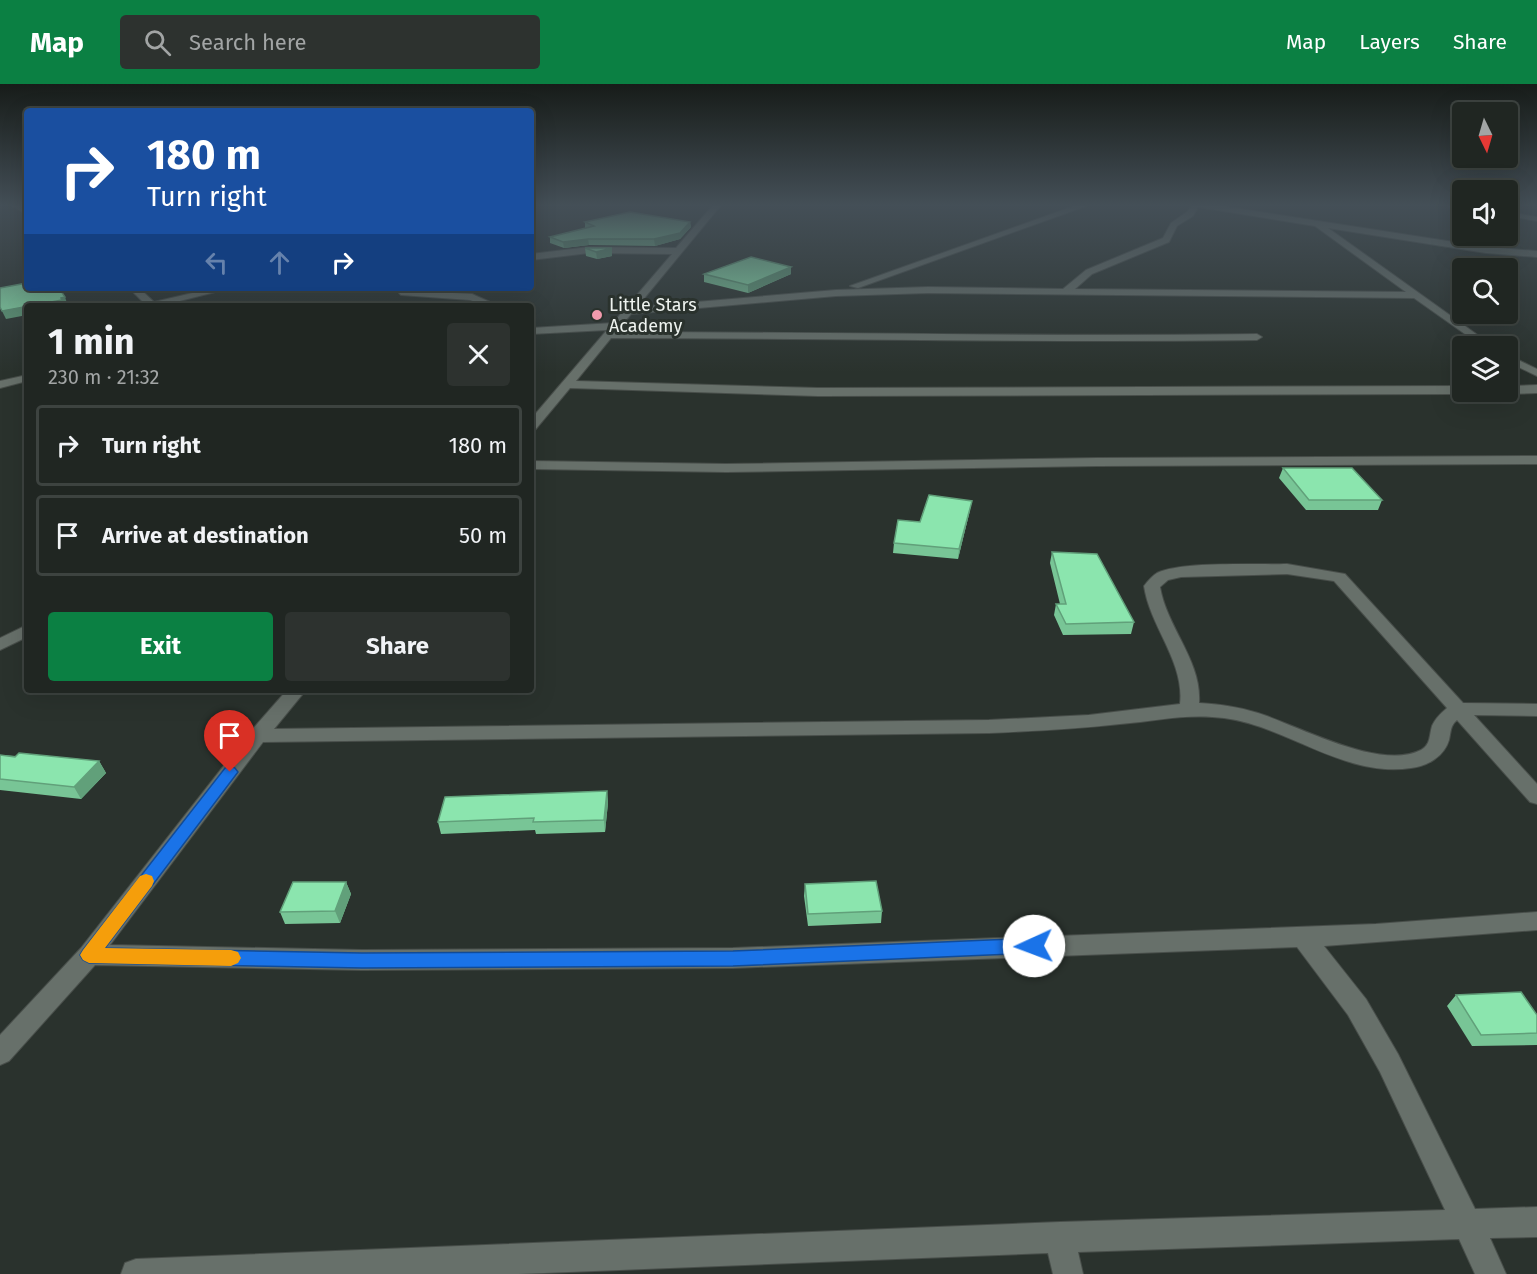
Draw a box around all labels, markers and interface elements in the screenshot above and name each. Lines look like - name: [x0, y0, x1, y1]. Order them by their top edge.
- search box: [120, 15, 540, 69]
- text: Map: [30, 26, 84, 59]
- icon: search: [141, 26, 174, 59]
- text: Search here: [189, 29, 307, 56]
- text: Map: [1286, 29, 1326, 55]
- text: Layers: [1359, 29, 1420, 55]
- text: Share: [1453, 29, 1507, 55]
- north arrow: [1452, 102, 1518, 168]
- map controls: [1452, 102, 1518, 402]
- text: 180 m: [147, 130, 261, 180]
- icon: right: [48, 132, 126, 210]
- button: sound: [1452, 180, 1518, 246]
- text: Turn right: [147, 181, 267, 213]
- icon: left: [200, 246, 233, 279]
- icon: ahead: [263, 246, 296, 279]
- icon: right: [326, 246, 359, 279]
- button: search: [1452, 258, 1518, 324]
- place label: Little Stars Academy: [609, 294, 697, 337]
- marker: Little Stars Academy: [590, 308, 604, 322]
- text: 1 min: [48, 320, 135, 364]
- button: close: [447, 323, 510, 386]
- button: layers: [1452, 336, 1518, 402]
- text: 230 m · 21:32: [48, 365, 160, 389]
- icon: right: [51, 429, 84, 462]
- text: Turn right: [102, 432, 201, 459]
- text: 180 m: [448, 432, 507, 459]
- icon: arrive: [51, 519, 84, 552]
- text: Arrive at destination: [102, 522, 309, 549]
- text: 50 m: [459, 522, 507, 549]
- button: Exit: [48, 612, 273, 681]
- button: Share: [285, 612, 510, 681]
- pin: [204, 710, 255, 772]
- icon: arrive: [213, 719, 246, 752]
- position arrow: [1002, 914, 1066, 978]

